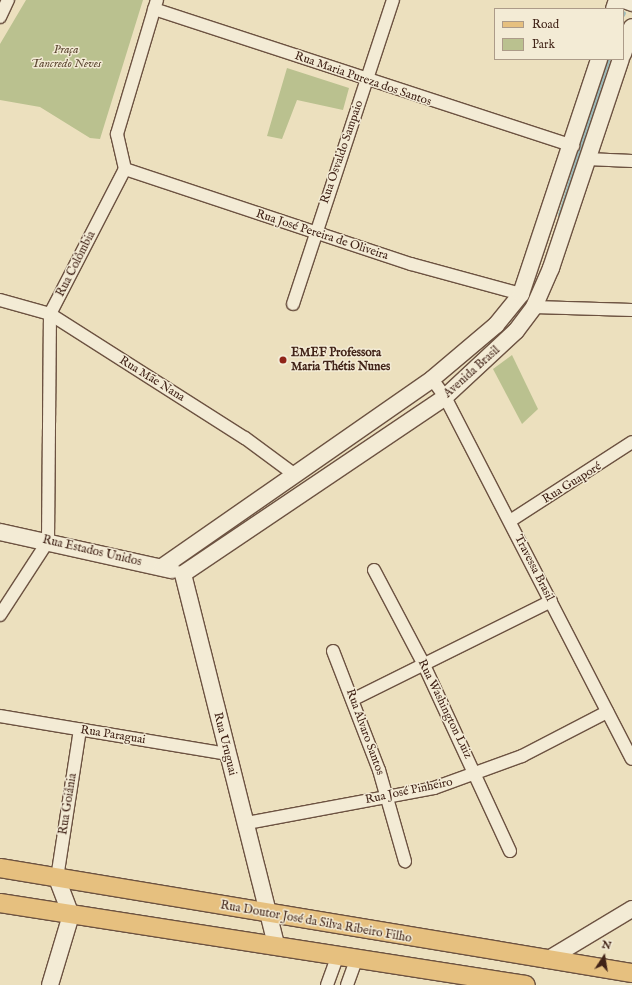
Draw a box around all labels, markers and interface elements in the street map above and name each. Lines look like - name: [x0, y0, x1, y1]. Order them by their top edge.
- legend: [494, 8, 624, 60]
- text: Road: [532, 17, 559, 32]
- text: Park: [532, 37, 555, 52]
- park label: Praça Tancredo Neves: [31, 43, 101, 71]
- street label: Rua Maria Pureza dos Santos: [293, 49, 433, 109]
- street label: Rua Osvaldo Sampaio: [318, 98, 366, 206]
- street label: Rua José Pereira de Oliveira: [254, 207, 390, 263]
- street label: Rua Colômbia: [53, 229, 99, 299]
- street label: Avenida Brasil: [441, 343, 503, 401]
- place label: EMEF Professora Maria Thétis Nunes: [291, 346, 390, 374]
- street label: Rua Mãe Nana: [117, 353, 187, 405]
- marker: EMEF Professora Maria Thétis Nunes: [278, 355, 288, 365]
- street label: Rua Guaporé: [540, 459, 604, 507]
- street label: Travessa Brasil: [511, 532, 557, 604]
- street label: Rua Estados Unidos: [41, 533, 143, 569]
- street label: Rua Washington Luiz: [415, 657, 475, 761]
- street label: Rua Alvaro Santos: [343, 687, 387, 777]
- street label: Rua Uruguai: [210, 711, 240, 777]
- street label: Rua Paraguai: [79, 723, 147, 747]
- street label: Rua Goiânia: [56, 772, 80, 836]
- street label: Rua José Pinheiro: [364, 775, 454, 807]
- street label: Rua Doutor José da Silva Ribeiro Filho: [219, 898, 413, 946]
- north arrow: [584, 937, 624, 977]
- text: N: [600, 937, 613, 953]

